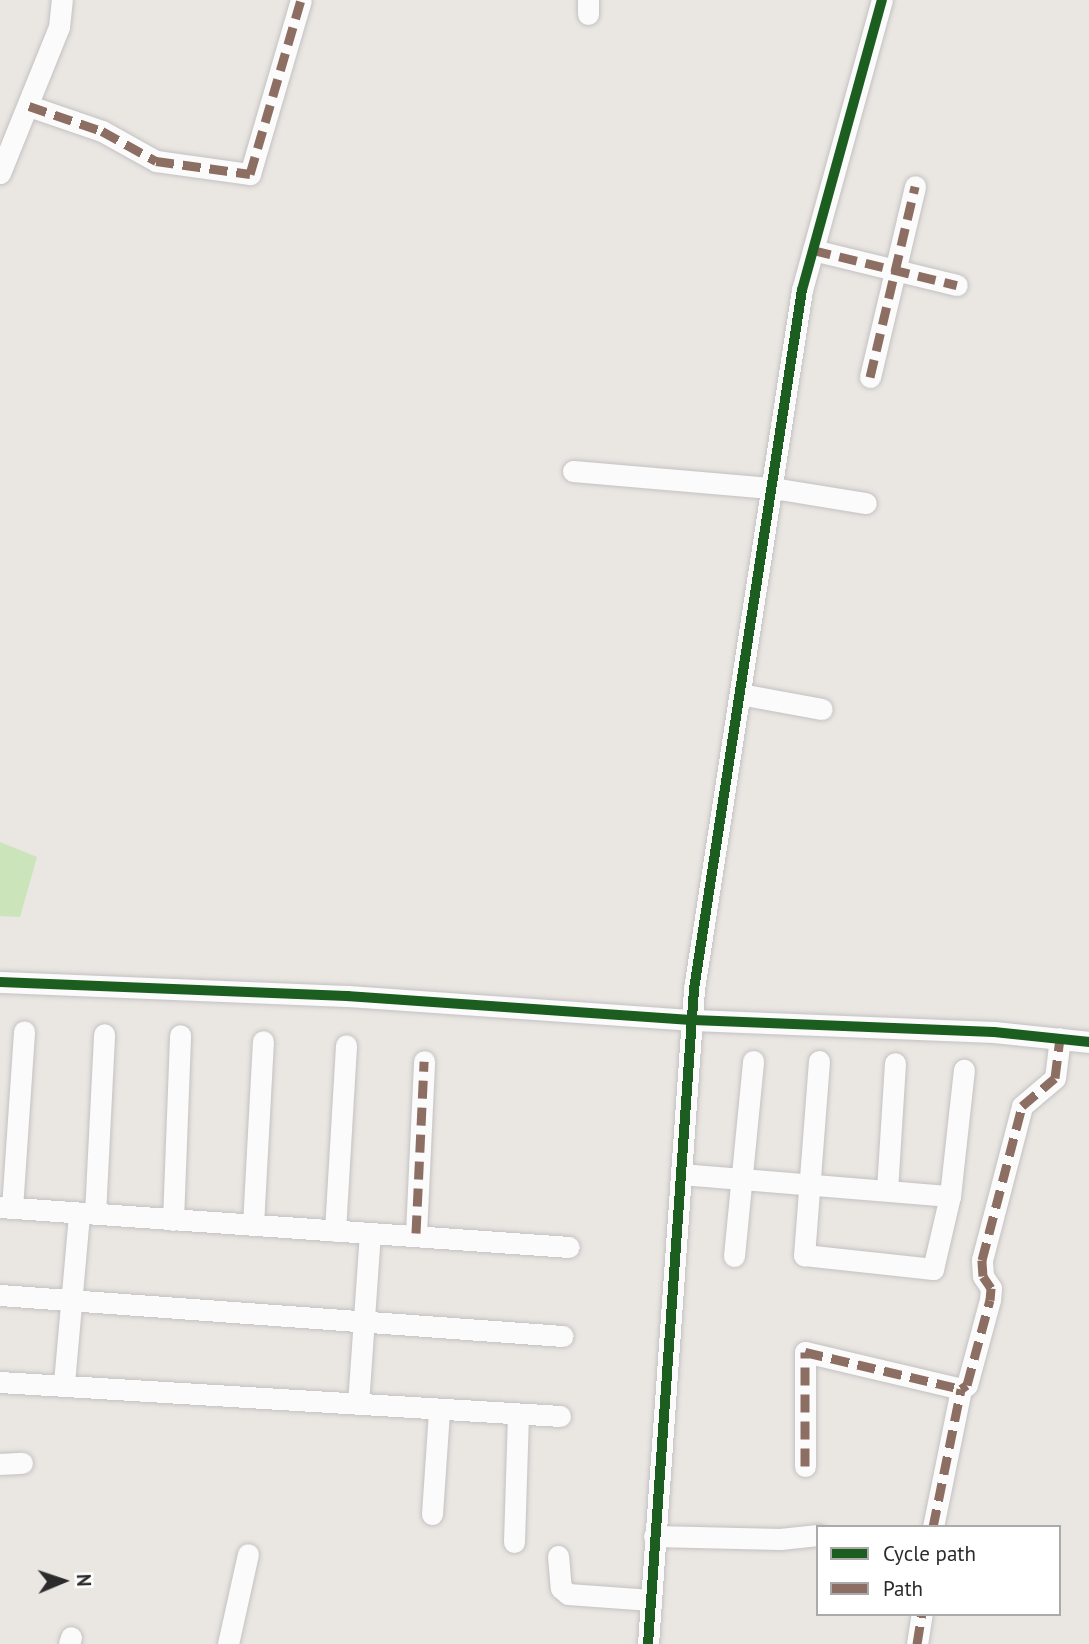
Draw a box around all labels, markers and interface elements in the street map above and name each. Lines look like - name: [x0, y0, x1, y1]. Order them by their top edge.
- legend: [816, 1525, 1061, 1616]
- text: Cycle path: [883, 1540, 976, 1567]
- north arrow: [28, 1546, 98, 1616]
- text: N: [72, 1574, 96, 1587]
- text: Path: [883, 1575, 923, 1602]

